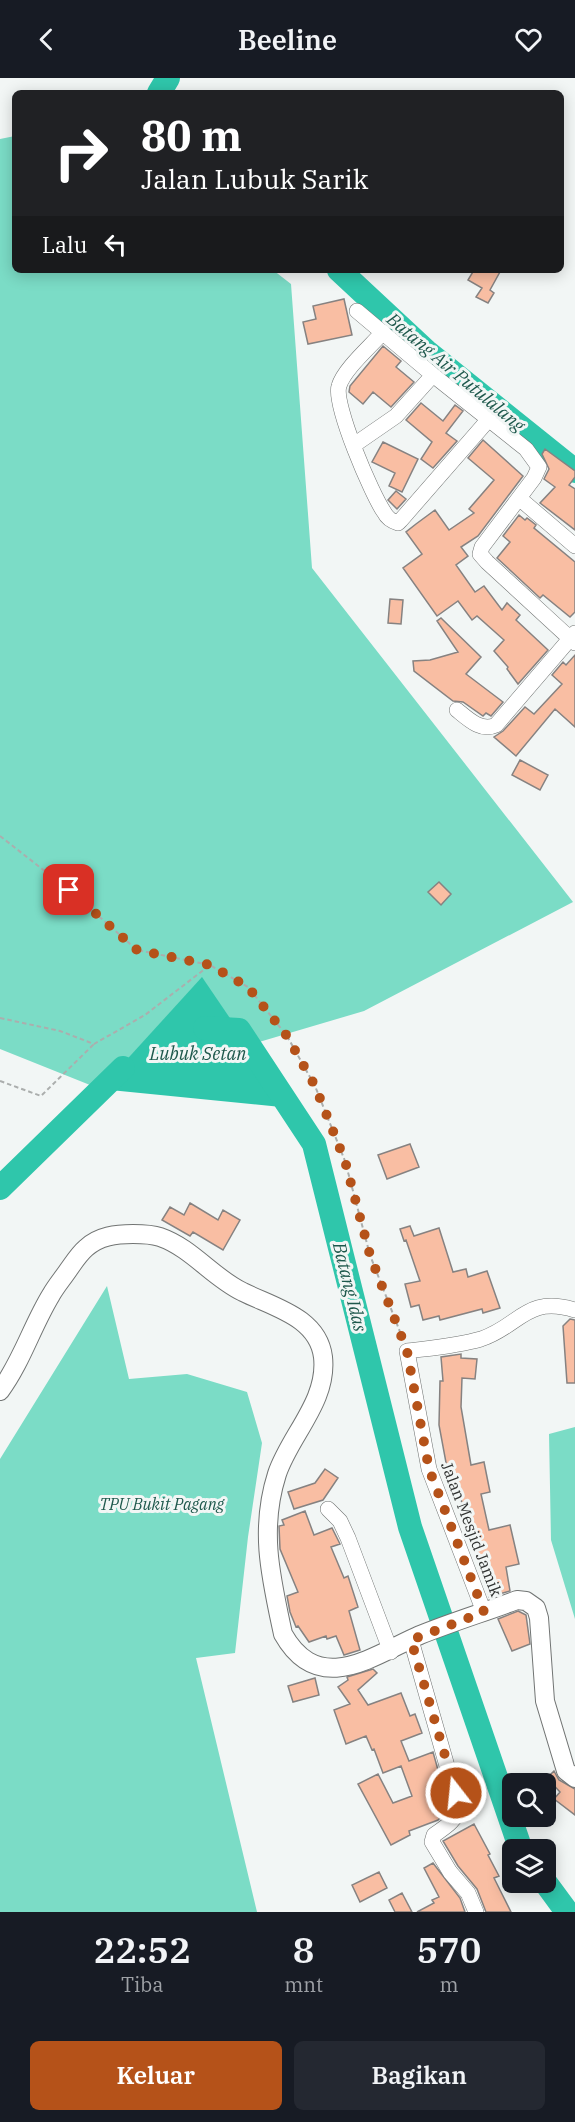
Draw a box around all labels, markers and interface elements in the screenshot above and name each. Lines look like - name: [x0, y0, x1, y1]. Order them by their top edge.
- text: Beeline: [238, 22, 337, 57]
- icon: back: [30, 23, 63, 56]
- icon: heart: [512, 23, 545, 56]
- text: 80 m: [141, 108, 242, 163]
- icon: right: [42, 114, 120, 192]
- text: Jalan Lubuk Sarik: [141, 161, 369, 196]
- icon: left: [99, 228, 132, 261]
- text: Lalu: [42, 230, 87, 259]
- water label: Batang Air Putulalang: [381, 307, 530, 437]
- pin: [43, 864, 94, 915]
- icon: arrive: [52, 873, 85, 906]
- water label: Lubuk Setan: [149, 1042, 247, 1065]
- water label: Batang Idas: [328, 1239, 372, 1334]
- street label: Jalan Mesjid Jamik: [437, 1459, 507, 1600]
- park label: TPU Bukit Pagang: [100, 1494, 225, 1514]
- position arrow: [424, 1761, 488, 1825]
- map controls: [502, 1773, 556, 1893]
- button: search: [502, 1773, 556, 1827]
- button: layers: [502, 1839, 556, 1893]
- text: 22:52: [94, 1926, 191, 1973]
- text: 8: [293, 1926, 314, 1973]
- text: 570: [417, 1926, 481, 1973]
- text: Tiba: [121, 1971, 163, 1998]
- text: mnt: [284, 1971, 323, 1998]
- text: m: [440, 1971, 459, 1998]
- button: Keluar: [30, 2041, 282, 2110]
- button: Bagikan: [294, 2041, 545, 2110]

